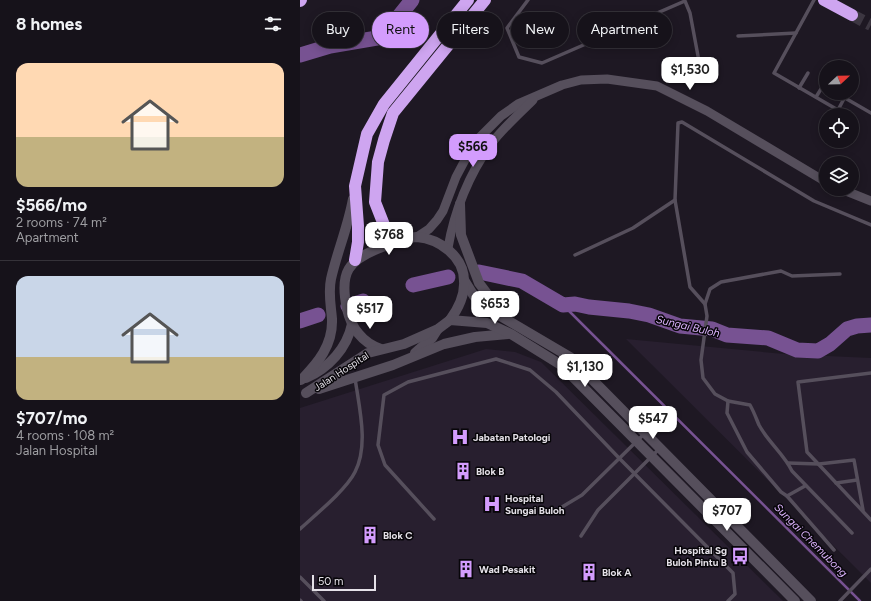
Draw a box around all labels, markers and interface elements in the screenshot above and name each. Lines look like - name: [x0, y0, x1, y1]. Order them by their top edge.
- chip: Buy: [312, 12, 364, 48]
- chip: Rent: [372, 12, 429, 48]
- chip: Filters: [437, 12, 503, 48]
- chip: New: [511, 12, 569, 48]
- chip: Apartment: [577, 12, 672, 48]
- icon: filters: [262, 13, 284, 35]
- text: 8 homes: [16, 14, 82, 34]
- pin: $1,530: [657, 57, 723, 91]
- north arrow: [819, 60, 859, 100]
- map controls: [819, 60, 859, 196]
- text: $1,530: [670, 62, 710, 77]
- icon: home: [114, 89, 186, 161]
- button: locate: [819, 108, 859, 148]
- pin: $566: [449, 134, 497, 168]
- text: $566: [458, 139, 488, 154]
- button: layers: [819, 156, 859, 196]
- text: $566/mo: [16, 195, 87, 215]
- text: 2 rooms · 74 m²: [16, 215, 107, 230]
- pin: $768: [365, 222, 413, 256]
- text: $768: [374, 227, 404, 242]
- text: Apartment: [16, 230, 79, 245]
- pin: $653: [471, 291, 519, 325]
- pin: $517: [346, 296, 394, 330]
- text: $653: [480, 296, 510, 311]
- text: $517: [356, 301, 384, 316]
- icon: home: [114, 302, 186, 374]
- water label: Sungai Buloh: [655, 313, 721, 340]
- street label: Jalan Hospital: [311, 349, 371, 394]
- pin: $1,130: [552, 354, 618, 388]
- text: $1,130: [566, 359, 604, 374]
- pin: $547: [629, 406, 677, 440]
- text: $707/mo: [16, 408, 87, 428]
- text: $547: [638, 411, 668, 426]
- hospital icon: Jabatan Patologi: [450, 427, 470, 447]
- text: 4 rooms · 108 m²: [16, 428, 114, 443]
- place label: Jabatan Patologi: [473, 431, 551, 444]
- text: Jalan Hospital: [16, 443, 98, 458]
- building icon: Blok B: [453, 461, 473, 481]
- place label: Blok B: [476, 465, 504, 478]
- place label: Hospital Sungai Buloh: [505, 492, 565, 517]
- hospital icon: Hospital Sungai Buloh: [482, 494, 502, 514]
- pin: $707: [703, 498, 751, 532]
- water label: Sungai Chemubong: [771, 501, 850, 580]
- text: $707: [712, 503, 742, 518]
- building icon: Blok C: [360, 525, 380, 545]
- place label: Blok C: [383, 529, 412, 542]
- place label: Hospital Sg Buloh Pintu B: [666, 544, 727, 569]
- bus stop icon: Hospital Sg Buloh Pintu B: [730, 546, 750, 566]
- building icon: Wad Pesakit: [456, 559, 476, 579]
- building icon: Blok A: [579, 562, 599, 582]
- place label: Wad Pesakit: [479, 563, 536, 576]
- place label: Blok A: [602, 566, 632, 579]
- scale bar: [312, 573, 376, 592]
- text: 50 m: [318, 575, 343, 588]

